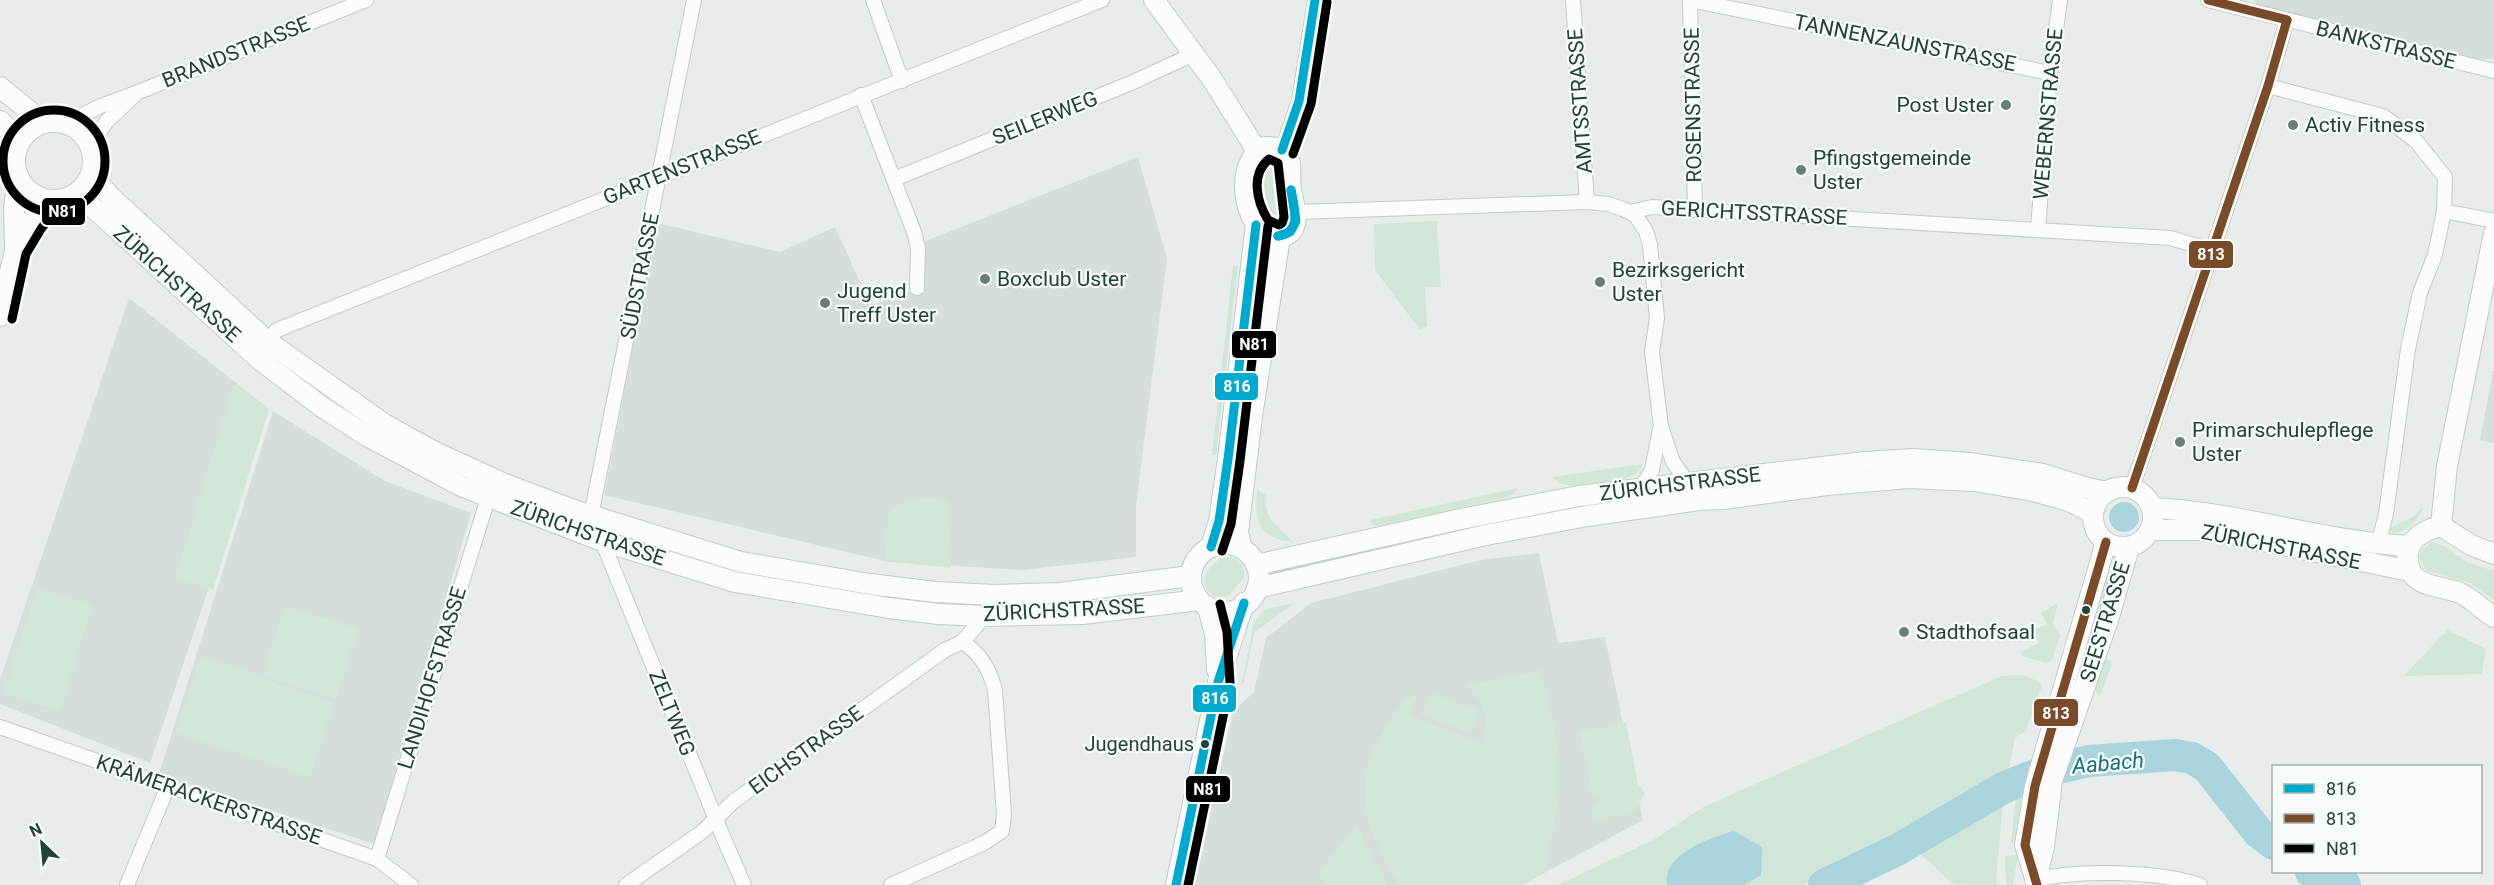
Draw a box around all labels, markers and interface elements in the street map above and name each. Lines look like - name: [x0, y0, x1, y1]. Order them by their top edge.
- street label: TANNENZAUNSTRASSE: [1792, 10, 2018, 76]
- street label: BRANDSTRASSE: [159, 11, 313, 93]
- street label: BANKSTRASSE: [2314, 16, 2459, 74]
- street label: ROSENSTRASSE: [1680, 27, 1706, 183]
- street label: WEBERNSTRASSE: [2029, 27, 2067, 201]
- street label: AMTSSTRASSE: [1563, 28, 1597, 174]
- street label: SEILERWEG: [989, 86, 1101, 150]
- place label: Post Uster: [1896, 93, 1994, 117]
- marker: Post Uster: [1999, 98, 2013, 112]
- place label: Activ Fitness: [2305, 113, 2425, 137]
- marker: Activ Fitness: [2286, 118, 2300, 132]
- street label: GARTENSTRASSE: [600, 124, 764, 210]
- place label: Pfingstgemeinde Uster: [1813, 146, 1971, 194]
- marker: Pfingstgemeinde Uster: [1794, 163, 1808, 177]
- street label: GERICHTSSTRASSE: [1660, 196, 1848, 230]
- line badge: N81: [41, 197, 86, 226]
- text: N81: [48, 202, 78, 221]
- street label: SÜDSTRASSE: [616, 211, 664, 341]
- street label: ZÜRICHSTRASSE: [109, 221, 245, 347]
- line badge: 813: [2188, 240, 2234, 269]
- text: 813: [2197, 245, 2225, 264]
- place label: Bezirksgericht Uster: [1612, 258, 1745, 306]
- place label: Boxclub Uster: [997, 267, 1126, 291]
- marker: Boxclub Uster: [978, 272, 992, 286]
- marker: Bezirksgericht Uster: [1593, 275, 1607, 289]
- place label: Jugend Treff Uster: [837, 279, 936, 327]
- marker: Jugend Treff Uster: [818, 296, 832, 310]
- line badge: N81: [1231, 330, 1277, 359]
- text: N81: [1239, 335, 1269, 354]
- line badge: 816: [1214, 372, 1259, 401]
- text: 816: [1223, 377, 1251, 396]
- place label: Primarschulepflege Uster: [2192, 418, 2373, 466]
- marker: Primarschulepflege Uster: [2173, 435, 2187, 449]
- street label: ZÜRICHSTRASSE: [1598, 462, 1762, 506]
- street label: ZÜRICHSTRASSE: [507, 495, 669, 571]
- street label: ZÜRICHSTRASSE: [2199, 520, 2363, 574]
- street label: SEESTRASSE: [2075, 559, 2135, 685]
- street label: LANDIHOFSTRASSE: [393, 584, 471, 772]
- street label: ZÜRICHSTRASSE: [982, 594, 1146, 626]
- unlabelled marker: [2080, 604, 2092, 616]
- place label: Stadthofsaal: [1916, 620, 2035, 644]
- marker: Stadthofsaal: [1897, 625, 1911, 639]
- street label: ZELTWEG: [644, 667, 700, 759]
- line badge: 816: [1192, 684, 1237, 713]
- text: 816: [1201, 689, 1229, 708]
- line badge: 813: [2033, 698, 2079, 727]
- street label: EICHSTRASSE: [744, 701, 868, 799]
- text: 813: [2042, 704, 2070, 723]
- place label: Jugendhaus: [1085, 732, 1194, 756]
- marker: Jugendhaus: [1199, 738, 1211, 750]
- water label: Aabach: [2070, 747, 2145, 779]
- street label: KRÄMERACKERSTRASSE: [93, 750, 325, 850]
- legend: [2272, 765, 2482, 873]
- line badge: N81: [1185, 775, 1231, 803]
- text: 816: [2326, 778, 2356, 799]
- text: N81: [1193, 780, 1223, 799]
- text: 813: [2326, 808, 2356, 829]
- north arrow: [12, 813, 72, 873]
- text: N: [26, 819, 45, 841]
- text: N81: [2326, 838, 2359, 859]

